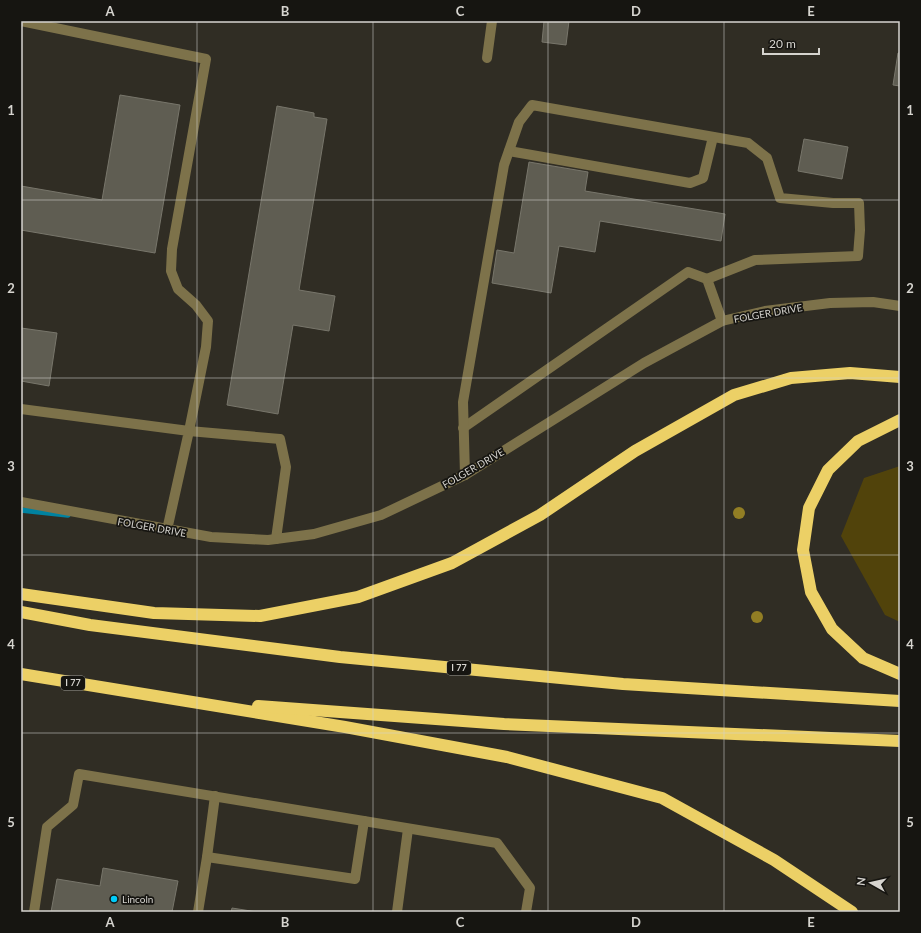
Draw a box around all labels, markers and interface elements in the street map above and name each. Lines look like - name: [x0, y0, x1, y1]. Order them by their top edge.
- text: A: [104, 3, 115, 19]
- text: B: [281, 3, 290, 19]
- text: C: [456, 3, 465, 19]
- text: D: [631, 3, 641, 19]
- text: E: [807, 3, 815, 19]
- scale bar: [763, 30, 819, 56]
- text: 20 m: [769, 36, 796, 51]
- text: 1: [7, 102, 15, 118]
- text: 1: [906, 102, 914, 118]
- text: 2: [7, 280, 15, 296]
- text: 2: [906, 280, 914, 296]
- street label: FOLGER DRIVE: [733, 301, 803, 325]
- street label: FOLGER DRIVE: [440, 445, 506, 491]
- text: 3: [7, 458, 15, 474]
- text: 3: [906, 458, 914, 474]
- street label: FOLGER DRIVE: [117, 515, 187, 539]
- text: 4: [7, 636, 15, 652]
- text: 4: [906, 636, 914, 652]
- road number: I 77: [447, 661, 471, 675]
- road number: I 77: [61, 676, 85, 690]
- text: 5: [7, 814, 15, 830]
- text: 5: [906, 814, 914, 830]
- north arrow: [851, 863, 891, 903]
- text: N: [854, 876, 868, 887]
- place label: Lincoln: [122, 893, 153, 905]
- marker: Lincoln: [109, 894, 119, 904]
- text: A: [104, 914, 115, 930]
- text: B: [281, 914, 290, 930]
- text: C: [456, 914, 465, 930]
- text: D: [631, 914, 641, 930]
- text: E: [807, 914, 815, 930]

